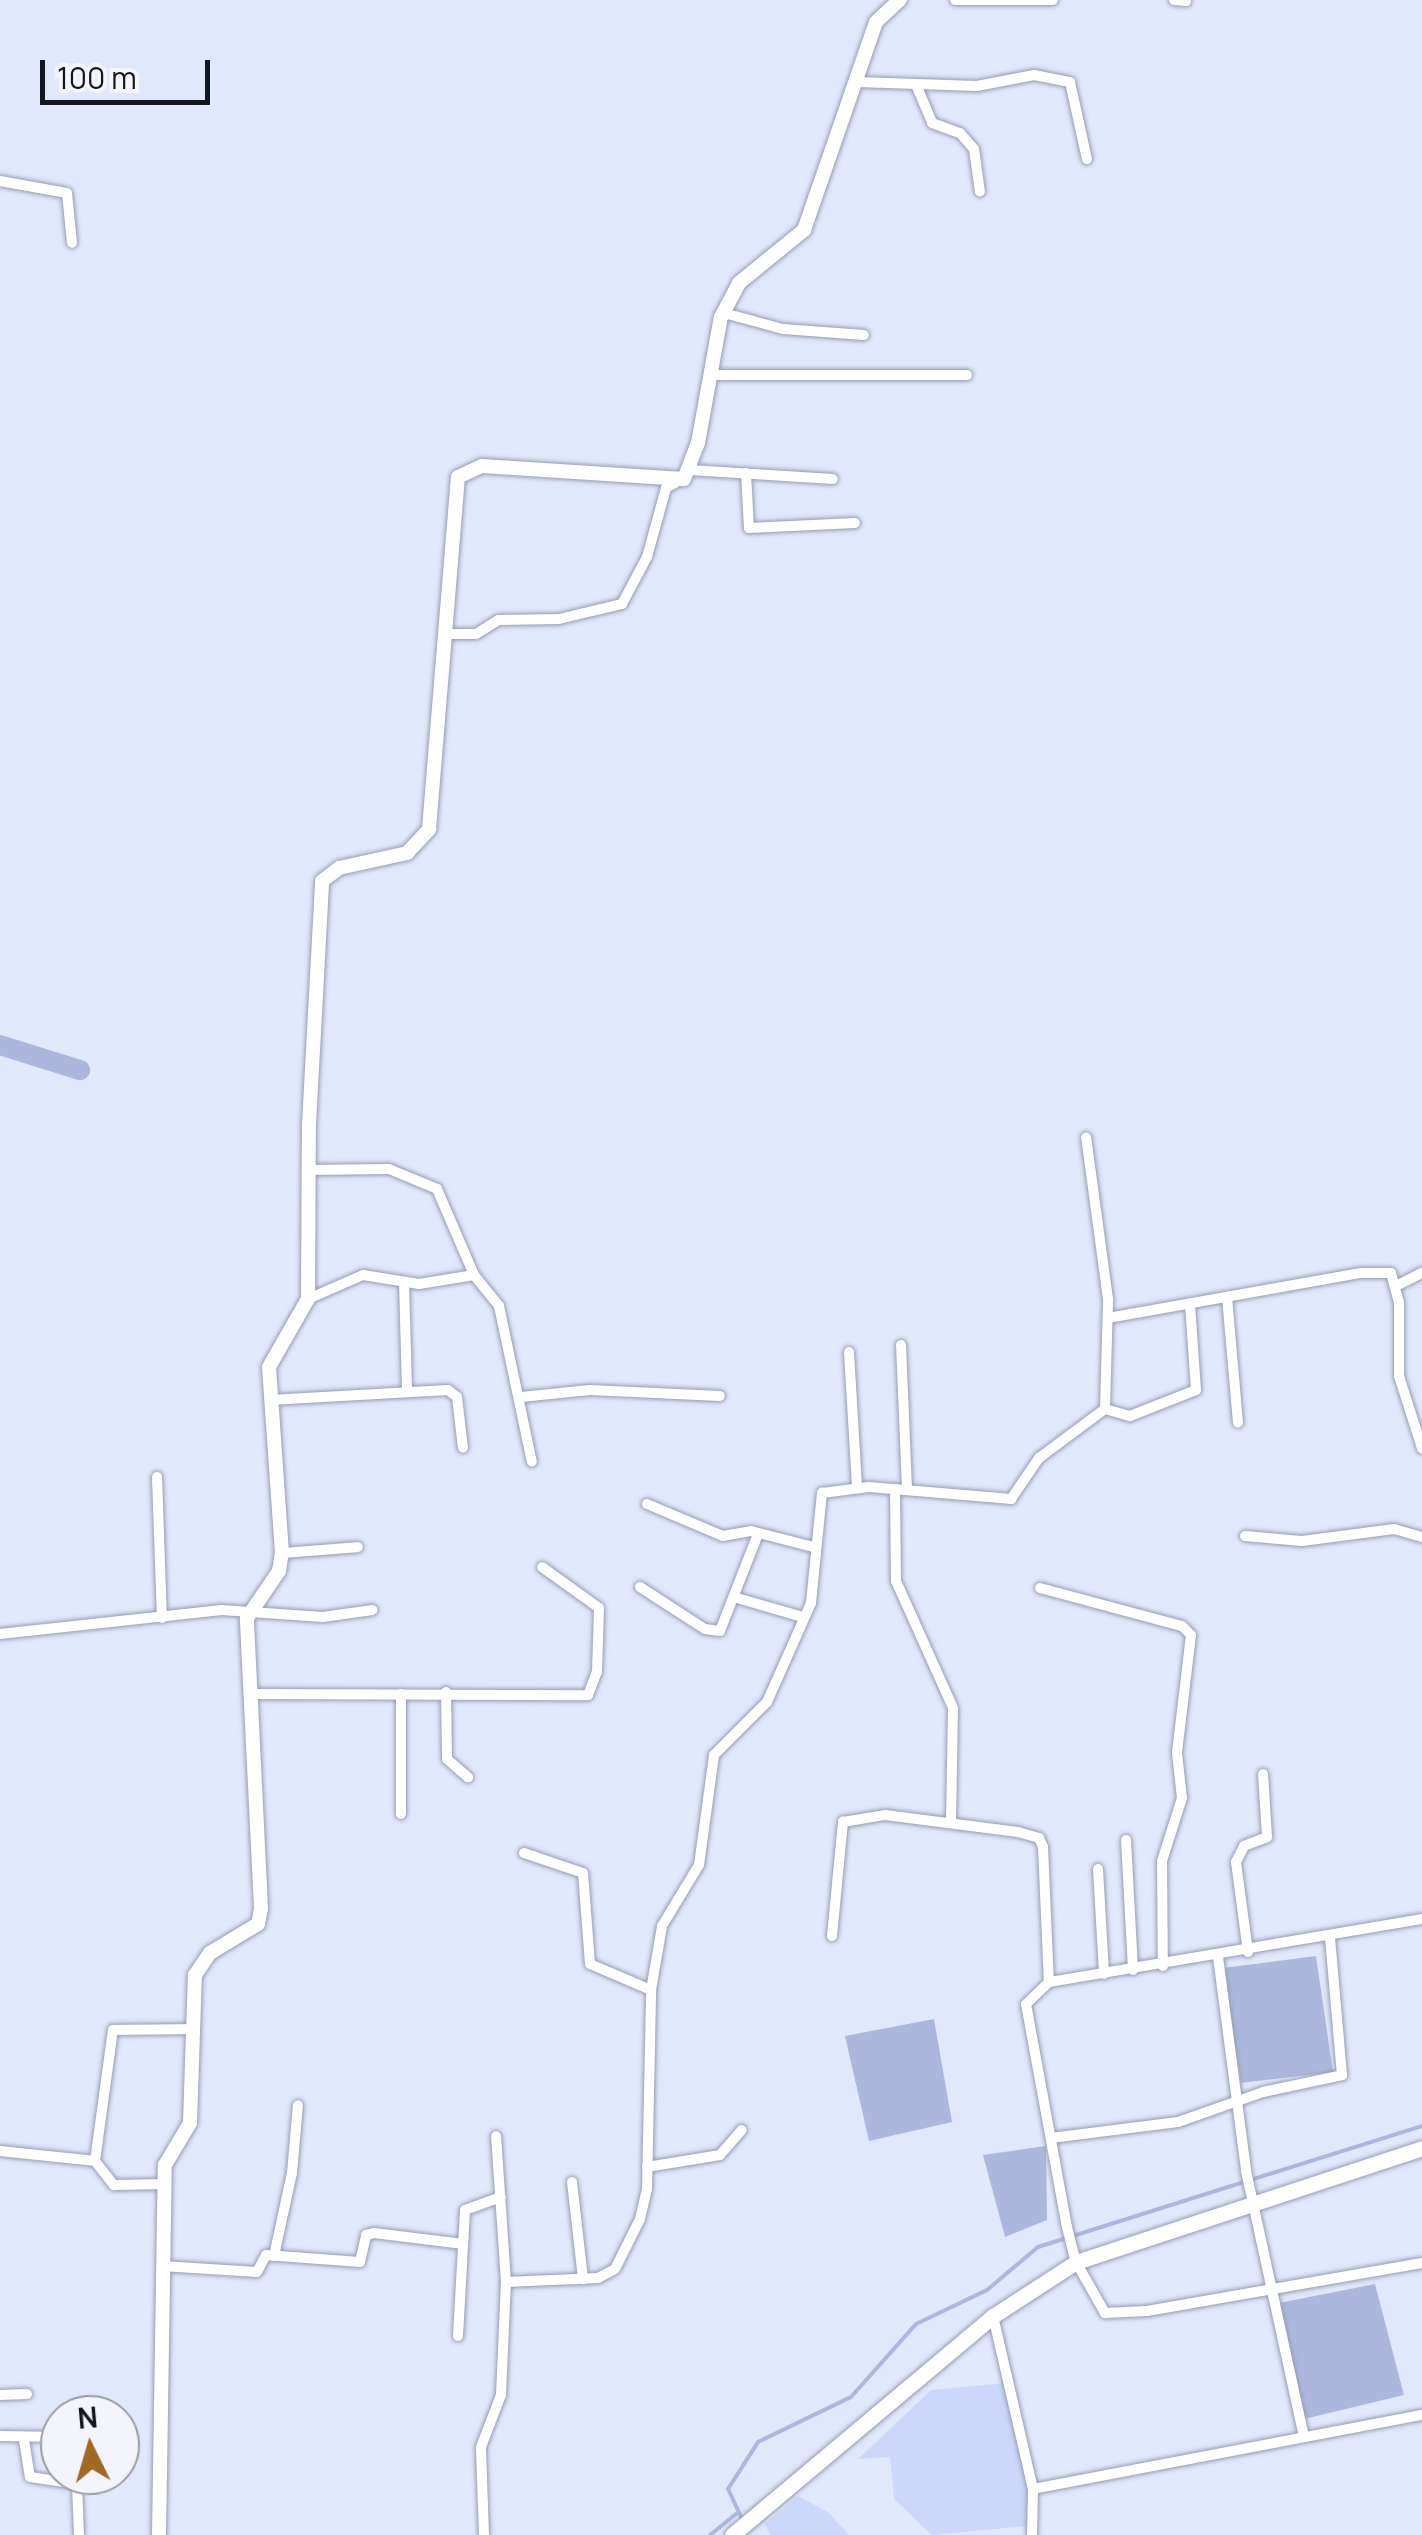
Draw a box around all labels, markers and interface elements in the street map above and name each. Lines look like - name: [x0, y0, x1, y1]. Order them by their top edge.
- scale bar: [45, 40, 215, 102]
- text: 100 m: [57, 57, 137, 98]
- north arrow: [40, 2395, 140, 2495]
- text: N: [76, 2397, 99, 2437]

